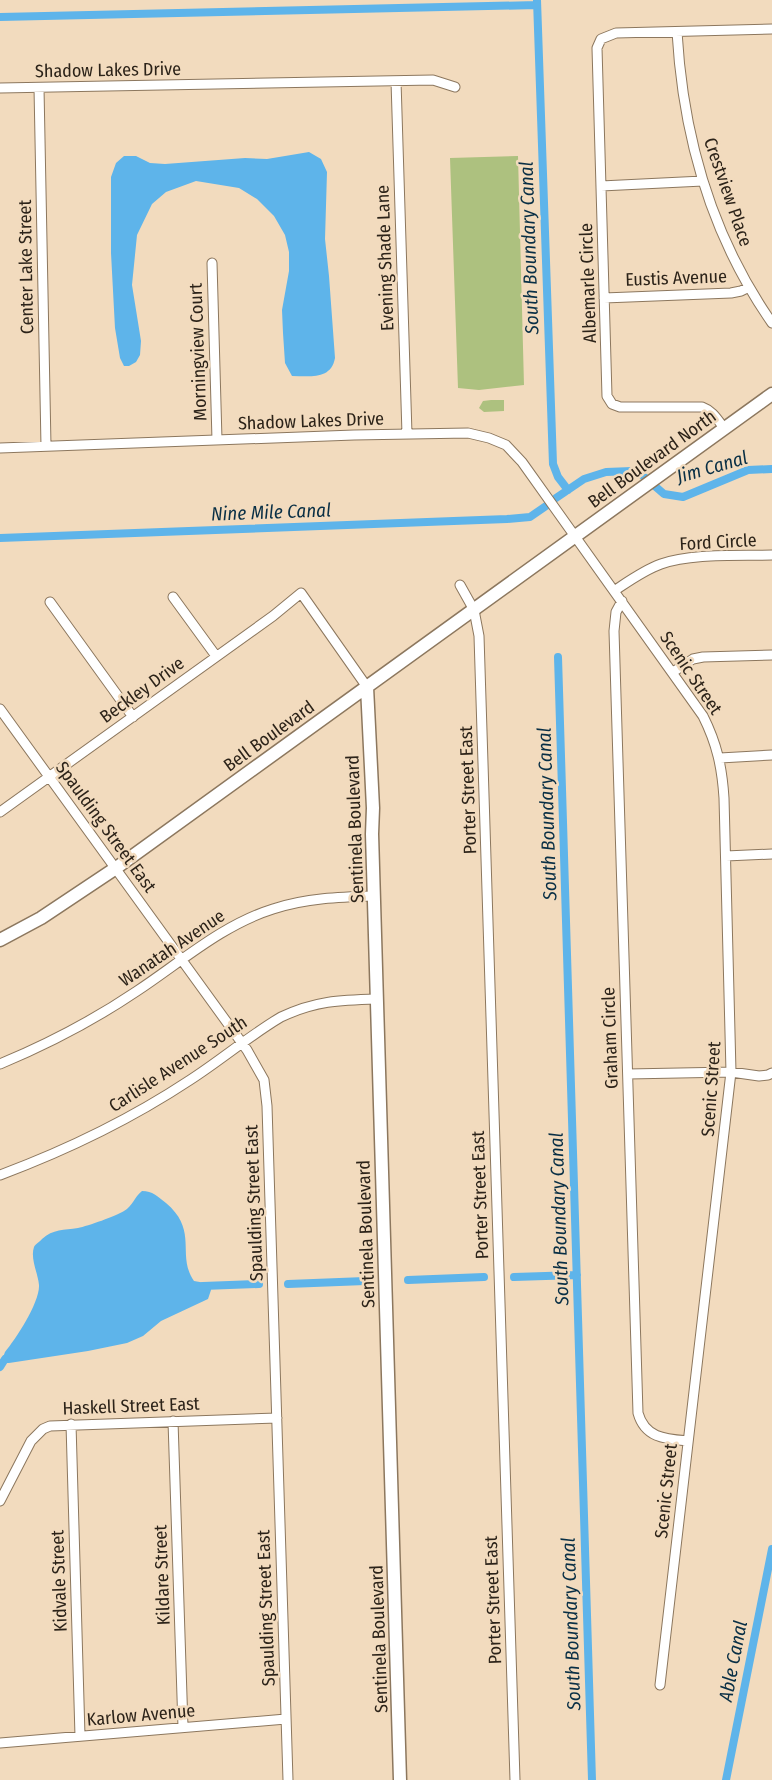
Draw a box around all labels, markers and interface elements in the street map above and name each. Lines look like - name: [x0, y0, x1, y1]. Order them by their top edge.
- street label: Shadow Lakes Drive: [35, 58, 181, 82]
- street label: Crestview Place: [699, 135, 757, 249]
- water label: South Boundary Canal: [514, 161, 544, 336]
- street label: Evening Shade Lane: [371, 184, 399, 331]
- street label: Center Lake Street: [14, 199, 38, 334]
- street label: Albemarle Circle: [575, 222, 601, 343]
- street label: Eustis Avenue: [625, 265, 727, 291]
- street label: Morningview Court: [185, 283, 211, 421]
- street label: Bell Boulevard North: [584, 405, 720, 513]
- street label: Shadow Lakes Drive: [238, 407, 385, 435]
- water label: Jim Canal: [673, 446, 750, 488]
- water label: Nine Mile Canal: [211, 498, 331, 526]
- street label: Ford Circle: [679, 529, 757, 555]
- street label: Scenic Street: [655, 627, 727, 719]
- street label: Beckley Drive: [96, 652, 188, 728]
- street label: Bell Boulevard: [219, 696, 319, 776]
- street label: Porter Street East: [455, 725, 481, 855]
- water label: South Boundary Canal: [532, 727, 562, 902]
- street label: Sentinela Boulevard: [341, 755, 369, 903]
- street label: Spaulding Street East: [51, 757, 161, 897]
- street label: Wanatah Avenue: [115, 905, 229, 991]
- street label: Graham Circle: [597, 987, 623, 1089]
- street label: Carlisle Avenue South: [105, 1011, 251, 1117]
- street label: Scenic Street: [697, 1041, 725, 1137]
- street label: Spaulding Street East: [240, 1124, 268, 1282]
- street label: Porter Street East: [467, 1130, 493, 1260]
- water label: South Boundary Canal: [544, 1132, 574, 1307]
- street label: Sentinela Boulevard: [352, 1160, 380, 1308]
- street label: Haskell Street East: [62, 1393, 200, 1419]
- street label: Scenic Street: [650, 1442, 682, 1540]
- street label: Kildare Street: [149, 1524, 175, 1626]
- street label: Kidvale Street: [46, 1529, 72, 1632]
- street label: Spaulding Street East: [252, 1529, 280, 1687]
- street label: Porter Street East: [480, 1535, 506, 1665]
- water label: South Boundary Canal: [556, 1537, 586, 1712]
- street label: Sentinela Boulevard: [365, 1565, 393, 1713]
- water label: Able Canal: [714, 1619, 752, 1704]
- street label: Karlow Avenue: [86, 1699, 196, 1731]

